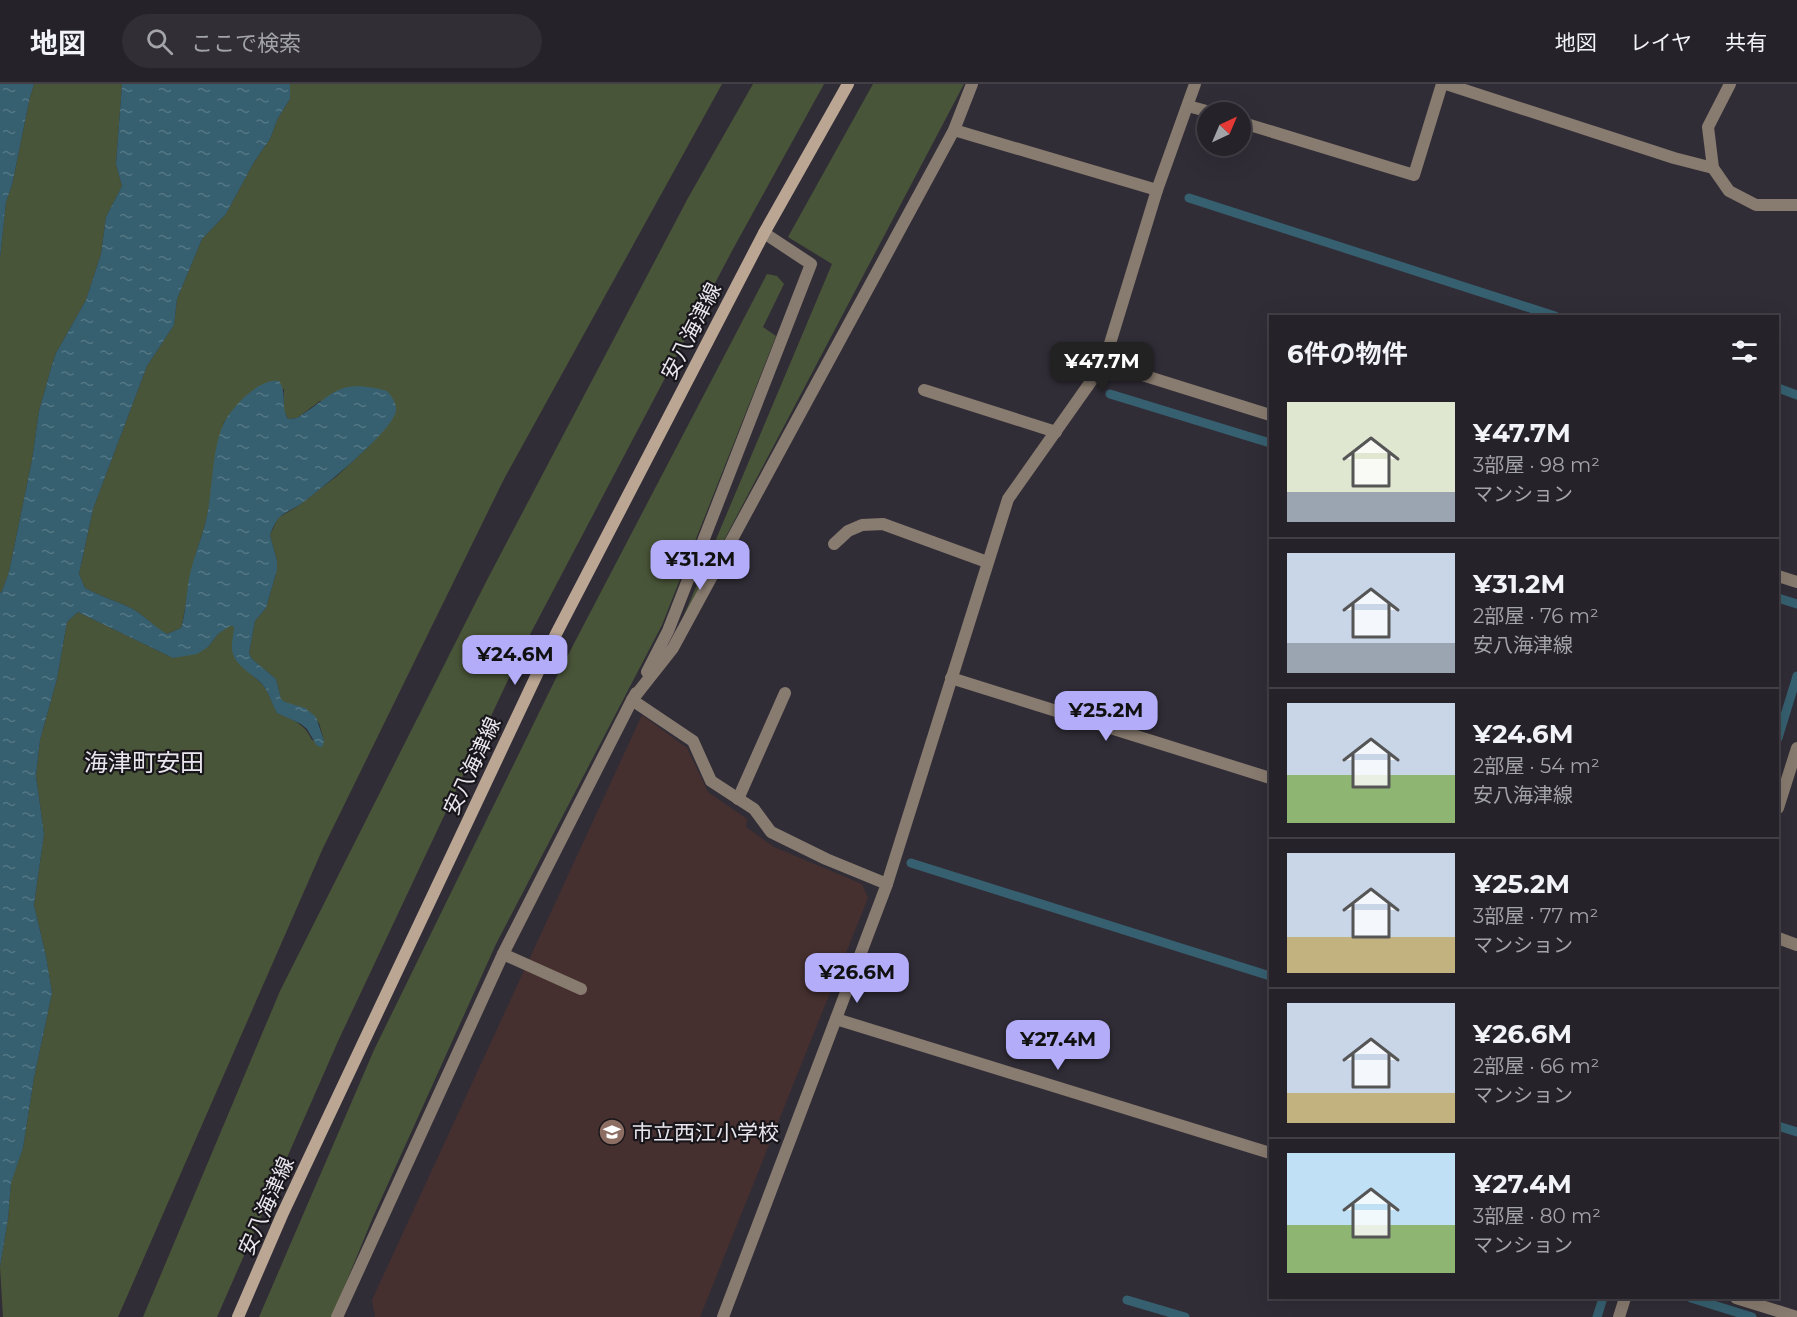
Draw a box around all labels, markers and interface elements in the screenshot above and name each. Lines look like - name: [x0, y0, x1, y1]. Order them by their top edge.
- search box: [122, 14, 542, 68]
- icon: search: [143, 25, 176, 58]
- text: 地図: [30, 26, 86, 60]
- text: ここで検索: [191, 30, 301, 57]
- text: 地図: [1555, 30, 1597, 55]
- text: レイヤ: [1630, 30, 1692, 55]
- text: 共有: [1725, 30, 1767, 55]
- north arrow: [1197, 102, 1251, 156]
- map controls: [1197, 102, 1251, 156]
- street label: 安八海津線: [656, 279, 726, 383]
- icon: filters: [1728, 335, 1761, 368]
- text: 6件の物件: [1287, 338, 1408, 370]
- pin: ¥47.7M: [1053, 342, 1151, 393]
- text: ¥47.7M: [1064, 349, 1140, 373]
- text: ¥47.7M: [1473, 417, 1571, 449]
- icon: home: [1335, 426, 1407, 498]
- text: 3部屋 · 98 m²: [1473, 453, 1600, 477]
- text: マンション: [1473, 482, 1573, 506]
- pin: ¥31.2M: [651, 540, 749, 591]
- text: ¥31.2M: [665, 547, 735, 571]
- text: ¥31.2M: [1473, 568, 1565, 600]
- icon: home: [1335, 577, 1407, 649]
- text: 2部屋 · 76 m²: [1473, 604, 1599, 628]
- text: 安八海津線: [1473, 633, 1573, 657]
- pin: ¥24.6M: [466, 635, 564, 686]
- text: ¥24.6M: [476, 642, 554, 666]
- pin: ¥25.2M: [1057, 691, 1155, 742]
- text: ¥25.2M: [1069, 698, 1143, 722]
- street label: 安八海津線: [438, 713, 506, 819]
- text: ¥24.6M: [1473, 718, 1574, 750]
- icon: home: [1335, 727, 1407, 799]
- district label: 海津町安田: [84, 748, 204, 777]
- text: 2部屋 · 54 m²: [1473, 754, 1599, 778]
- text: 安八海津線: [1473, 783, 1573, 807]
- text: ¥25.2M: [1473, 868, 1570, 900]
- icon: home: [1335, 877, 1407, 949]
- text: 3部屋 · 77 m²: [1473, 904, 1598, 928]
- text: マンション: [1473, 933, 1573, 957]
- pin: ¥26.6M: [808, 953, 906, 1004]
- text: ¥26.6M: [819, 960, 895, 984]
- text: ¥26.6M: [1473, 1018, 1572, 1050]
- pin: ¥27.4M: [1009, 1020, 1107, 1071]
- text: ¥27.4M: [1020, 1027, 1096, 1051]
- icon: home: [1335, 1027, 1407, 1099]
- text: 2部屋 · 66 m²: [1473, 1054, 1599, 1078]
- text: マンション: [1473, 1083, 1573, 1107]
- school or university icon: 市立西江小学校: [597, 1117, 627, 1147]
- place label: 市立西江小学校: [632, 1120, 779, 1145]
- street label: 安八海津線: [233, 1153, 299, 1259]
- text: ¥27.4M: [1473, 1168, 1572, 1200]
- icon: home: [1335, 1177, 1407, 1249]
- text: 3部屋 · 80 m²: [1473, 1204, 1601, 1228]
- text: マンション: [1473, 1233, 1573, 1257]

